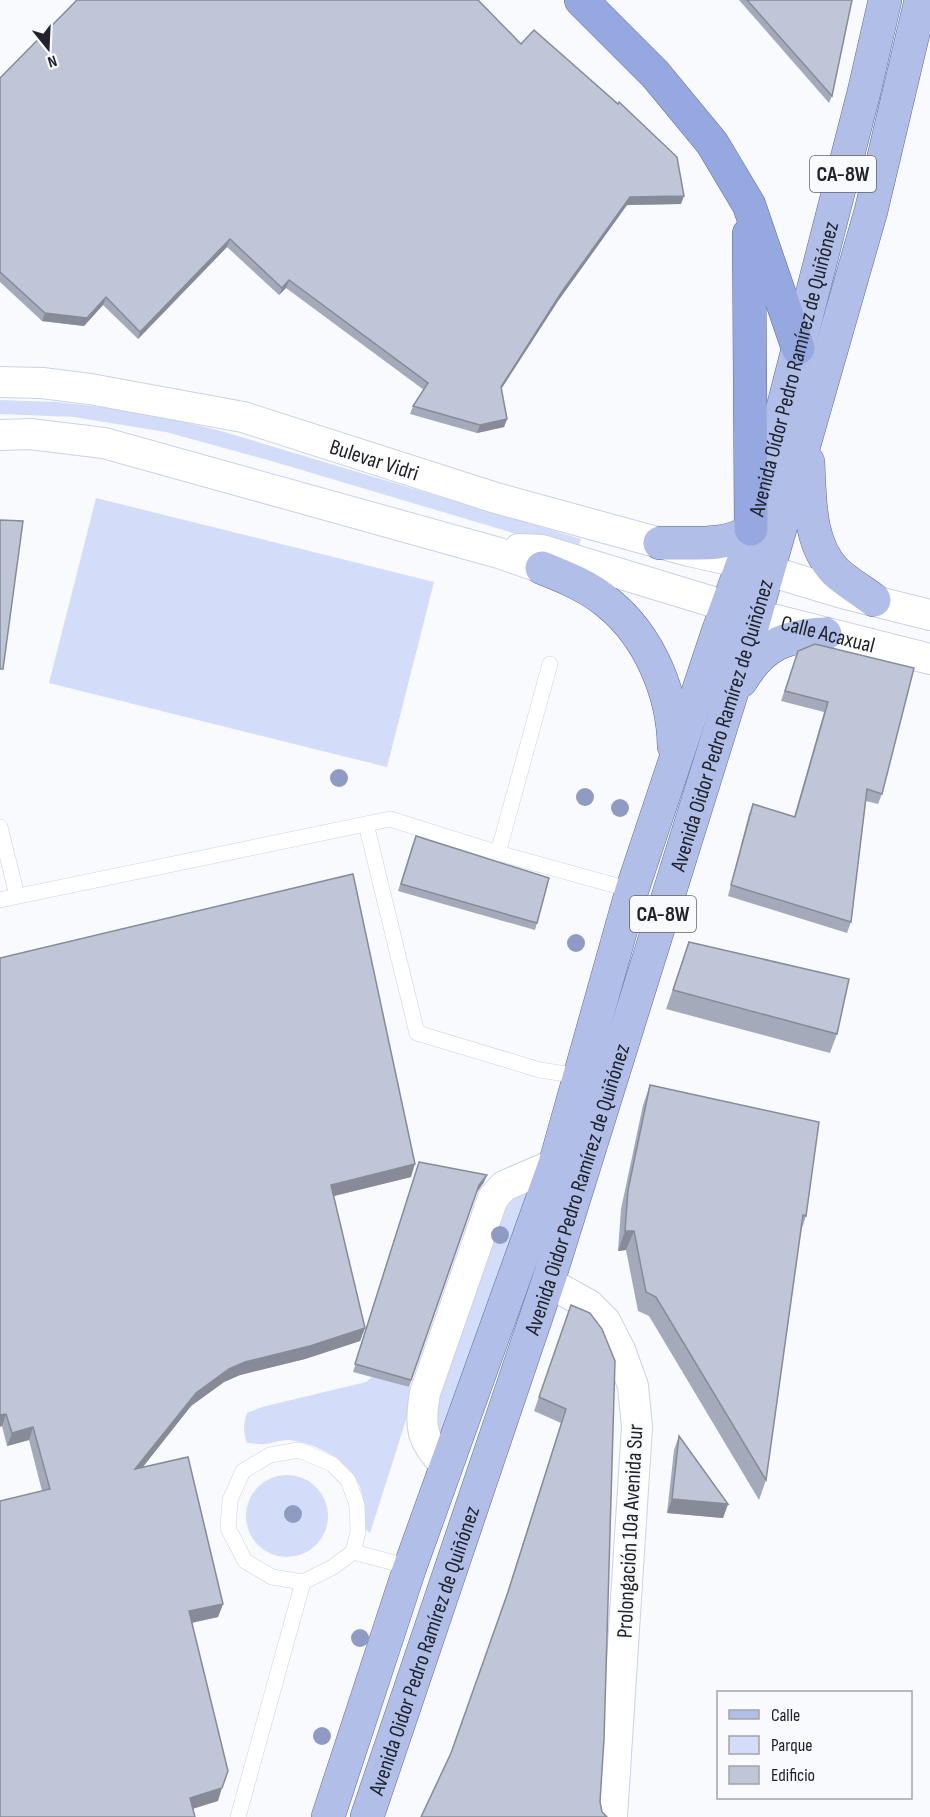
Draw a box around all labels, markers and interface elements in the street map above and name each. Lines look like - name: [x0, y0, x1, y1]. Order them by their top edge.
- north arrow: [18, 18, 78, 78]
- text: N: [45, 50, 59, 71]
- road number: CA-8W: [810, 156, 876, 192]
- street label: Avenida Oídor Pedro Ramírez de Quiñónez: [743, 219, 845, 520]
- street label: Bulevar Vidri: [326, 434, 422, 487]
- street label: Avenida Oidor Pedro Ramírez de Quiñónez: [665, 577, 780, 875]
- street label: Calle Acaxual: [778, 610, 878, 660]
- road number: CA-8W: [630, 896, 696, 932]
- street label: Avenida Oidor Pedro Ramírez de Quiñónez: [519, 1041, 636, 1339]
- street label: Prolongación 10a Avenida Sur: [611, 1423, 650, 1639]
- street label: Avenida Oidor Pedro Ramírez de Quiñónez: [363, 1503, 486, 1800]
- legend: [717, 1691, 912, 1799]
- text: Calle: [771, 1705, 800, 1726]
- text: Parque: [771, 1735, 812, 1756]
- text: Edificio: [771, 1765, 815, 1786]

